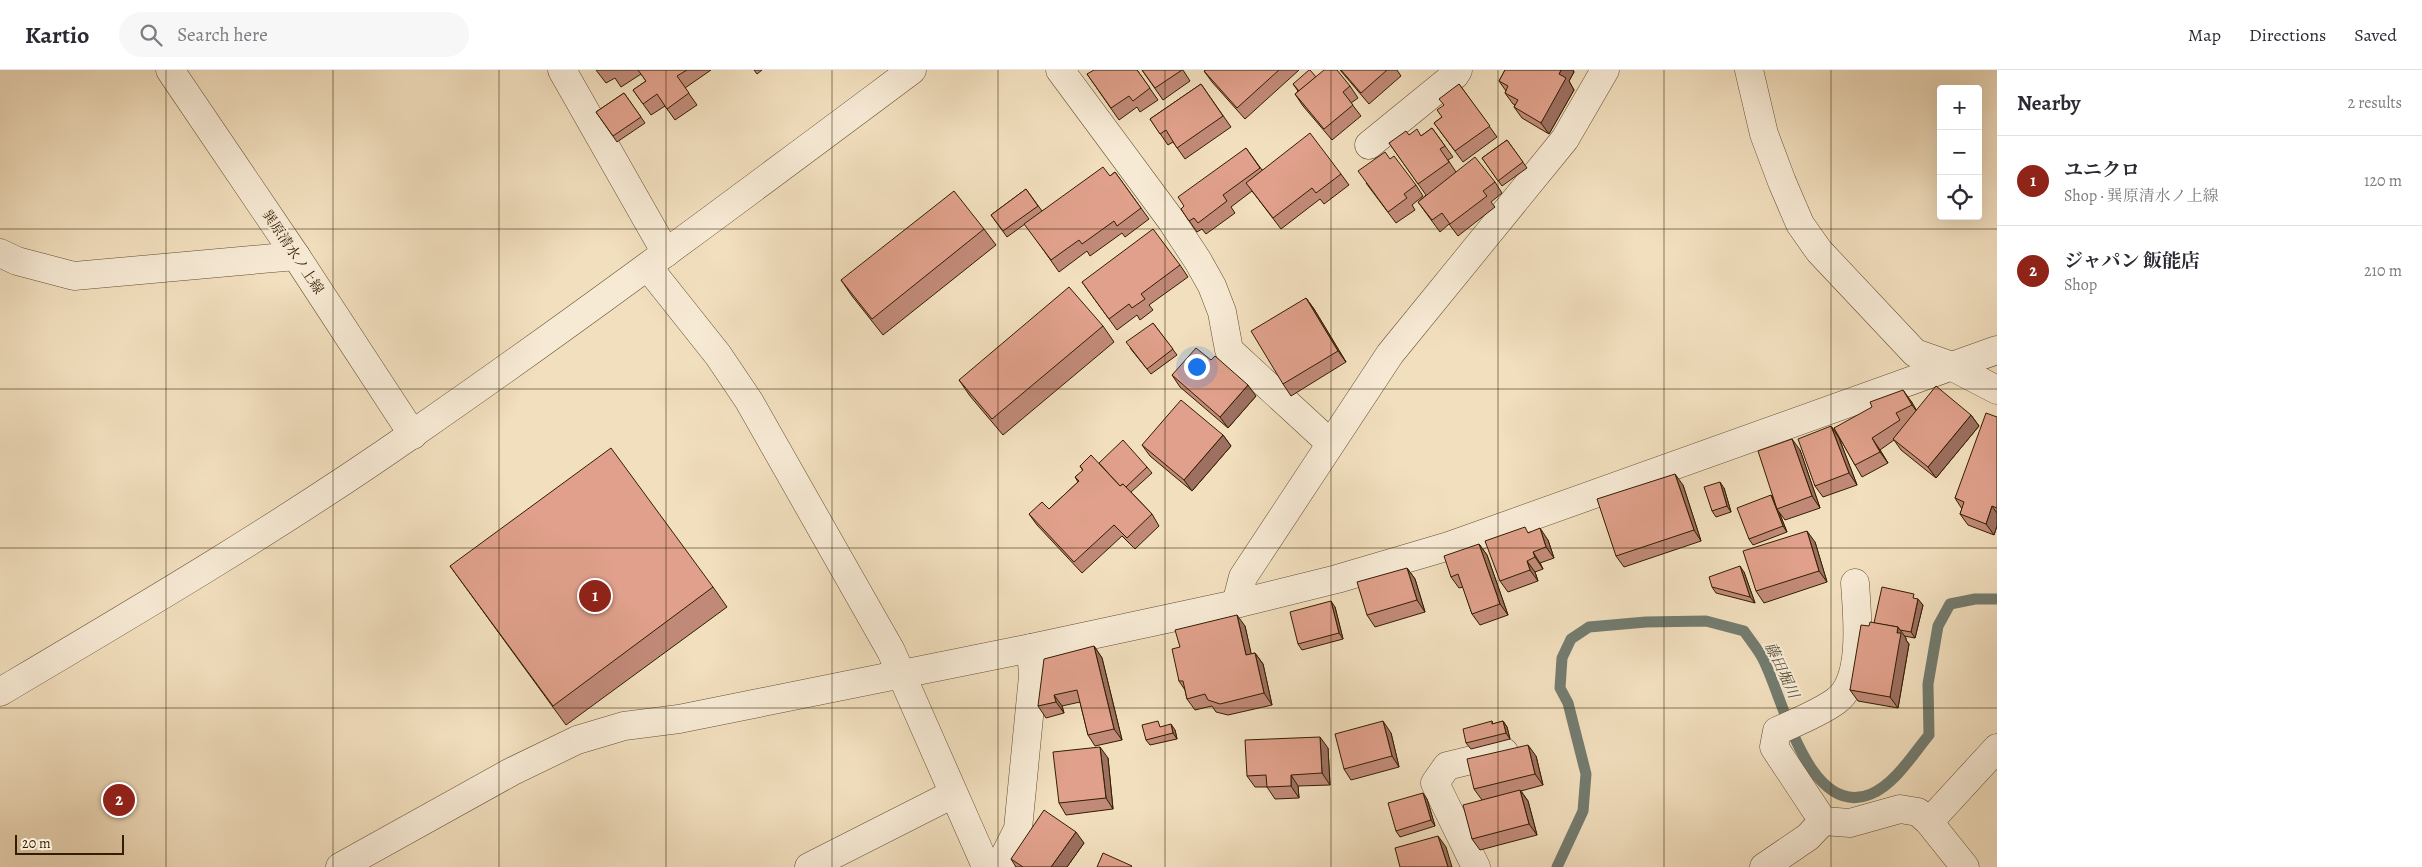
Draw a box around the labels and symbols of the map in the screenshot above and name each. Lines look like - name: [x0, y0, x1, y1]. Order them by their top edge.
- street label: 巽原清水ノ上線: [258, 206, 328, 298]
- your location: [1184, 354, 1210, 380]
- pin: 1: [579, 577, 611, 615]
- water label: 藤田堀川: [1760, 639, 1805, 703]
- pin: 2: [103, 781, 135, 819]
- scale bar: [15, 832, 124, 855]

